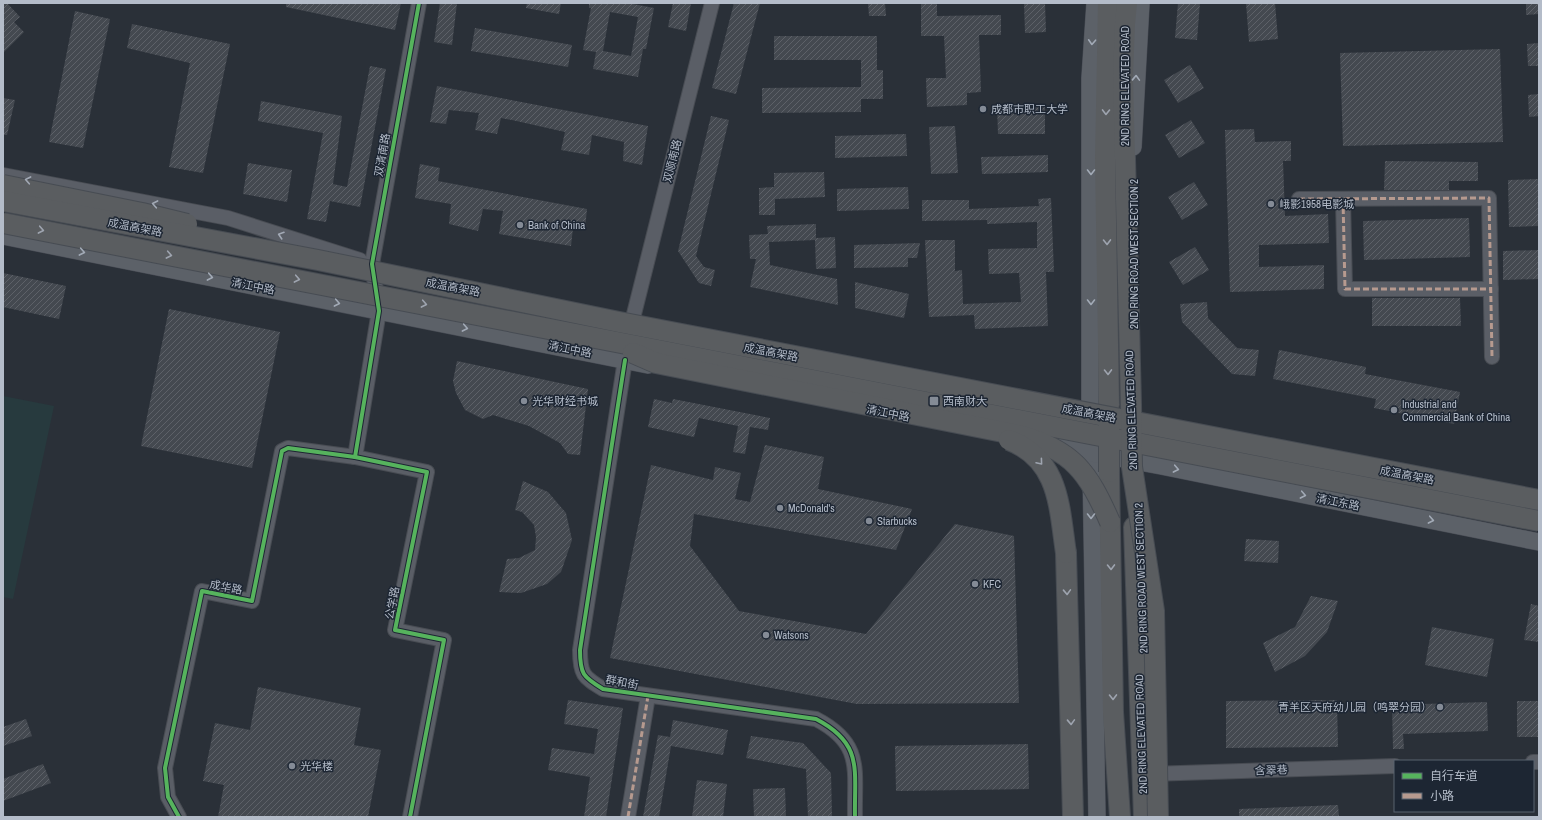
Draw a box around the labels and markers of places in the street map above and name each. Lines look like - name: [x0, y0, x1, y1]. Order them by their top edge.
- place label: 成都市职工大学: [991, 102, 1068, 116]
- marker: 成都市职工大学: [978, 104, 988, 114]
- place label: 峨影1958电影城: [1279, 197, 1354, 211]
- marker: 峨影1958电影城: [1266, 199, 1276, 209]
- place label: Bank of China: [528, 218, 585, 232]
- marker: Bank of China: [515, 220, 525, 230]
- place label: 光华财经书城: [532, 394, 598, 408]
- place label: 西南财大: [943, 394, 987, 408]
- marker: 西南财大: [928, 395, 940, 407]
- marker: 光华财经书城: [519, 396, 529, 406]
- place label: Industrial and Commercial Bank of China: [1402, 397, 1510, 424]
- marker: Industrial and Commercial Bank of China: [1389, 405, 1399, 415]
- place label: McDonald's: [788, 501, 835, 515]
- marker: McDonald's: [775, 503, 785, 513]
- place label: Starbucks: [877, 514, 918, 528]
- marker: Starbucks: [864, 516, 874, 526]
- place label: KFC: [983, 577, 1002, 591]
- marker: KFC: [970, 579, 980, 589]
- place label: Watsons: [774, 628, 809, 642]
- marker: Watsons: [761, 630, 771, 640]
- place label: 青羊区天府幼儿园（鸣翠分园）: [1278, 700, 1432, 714]
- marker: 青羊区天府幼儿园（鸣翠分园）: [1435, 702, 1445, 712]
- place label: 光华楼: [300, 759, 333, 773]
- marker: 光华楼: [287, 761, 297, 771]

